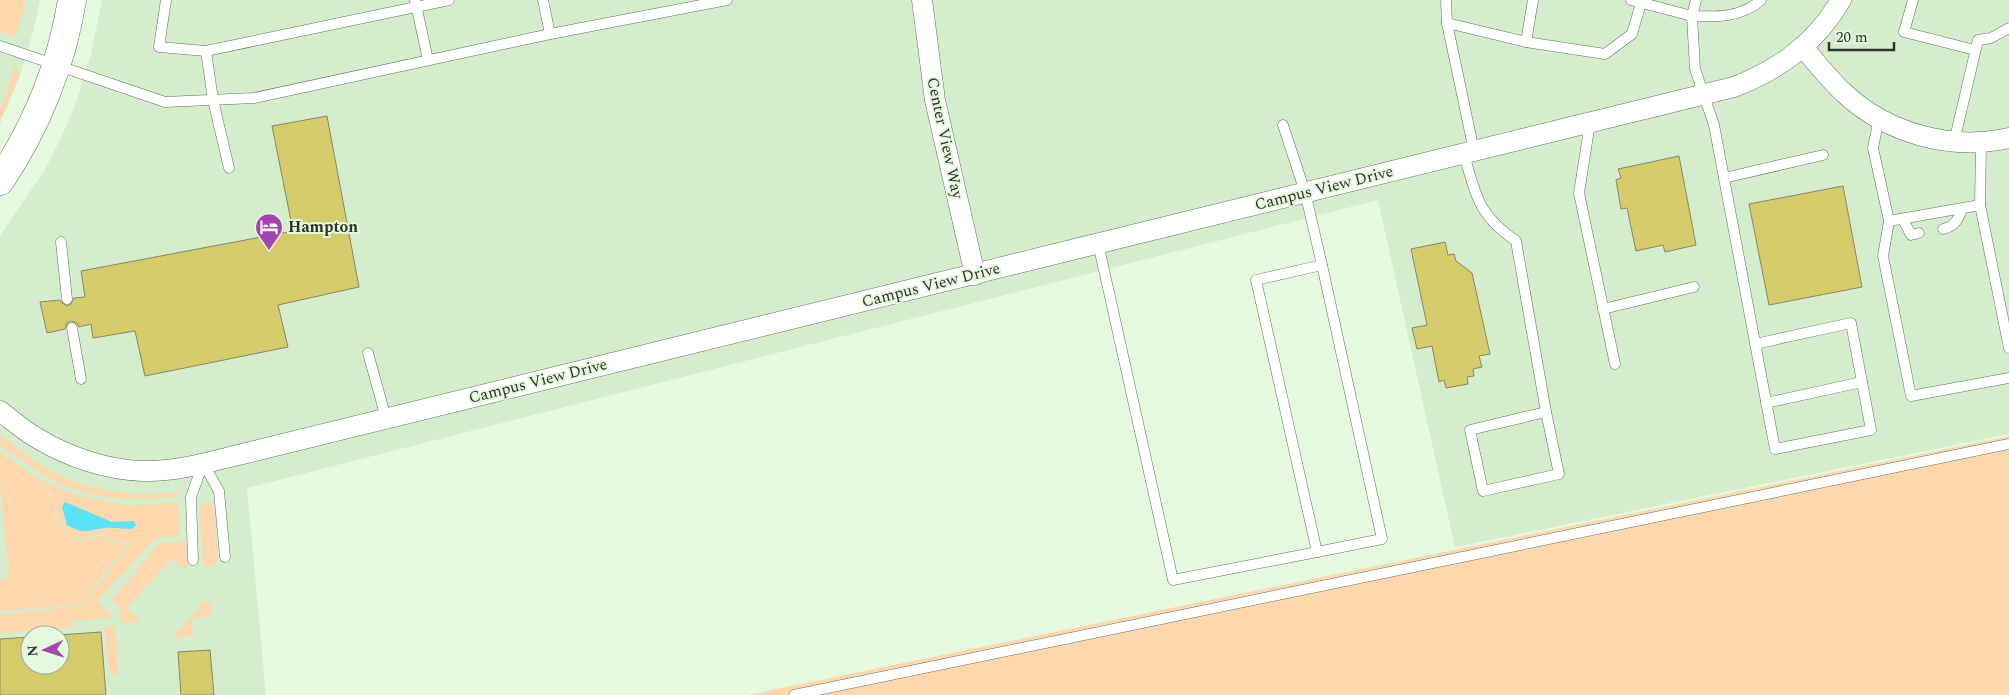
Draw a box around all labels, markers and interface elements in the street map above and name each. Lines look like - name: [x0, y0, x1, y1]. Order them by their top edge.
- scale bar: [1829, 20, 1894, 52]
- text: 20 m: [1836, 26, 1868, 49]
- street label: Center View Way: [920, 75, 970, 202]
- street label: Campus View Drive: [1252, 159, 1396, 217]
- hotel icon: Hampton: [254, 212, 284, 251]
- place label: Hampton: [288, 215, 358, 239]
- street label: Campus View Drive: [859, 256, 1003, 314]
- street label: Campus View Drive: [466, 352, 610, 410]
- north arrow: [20, 625, 70, 675]
- text: N: [22, 644, 43, 657]

